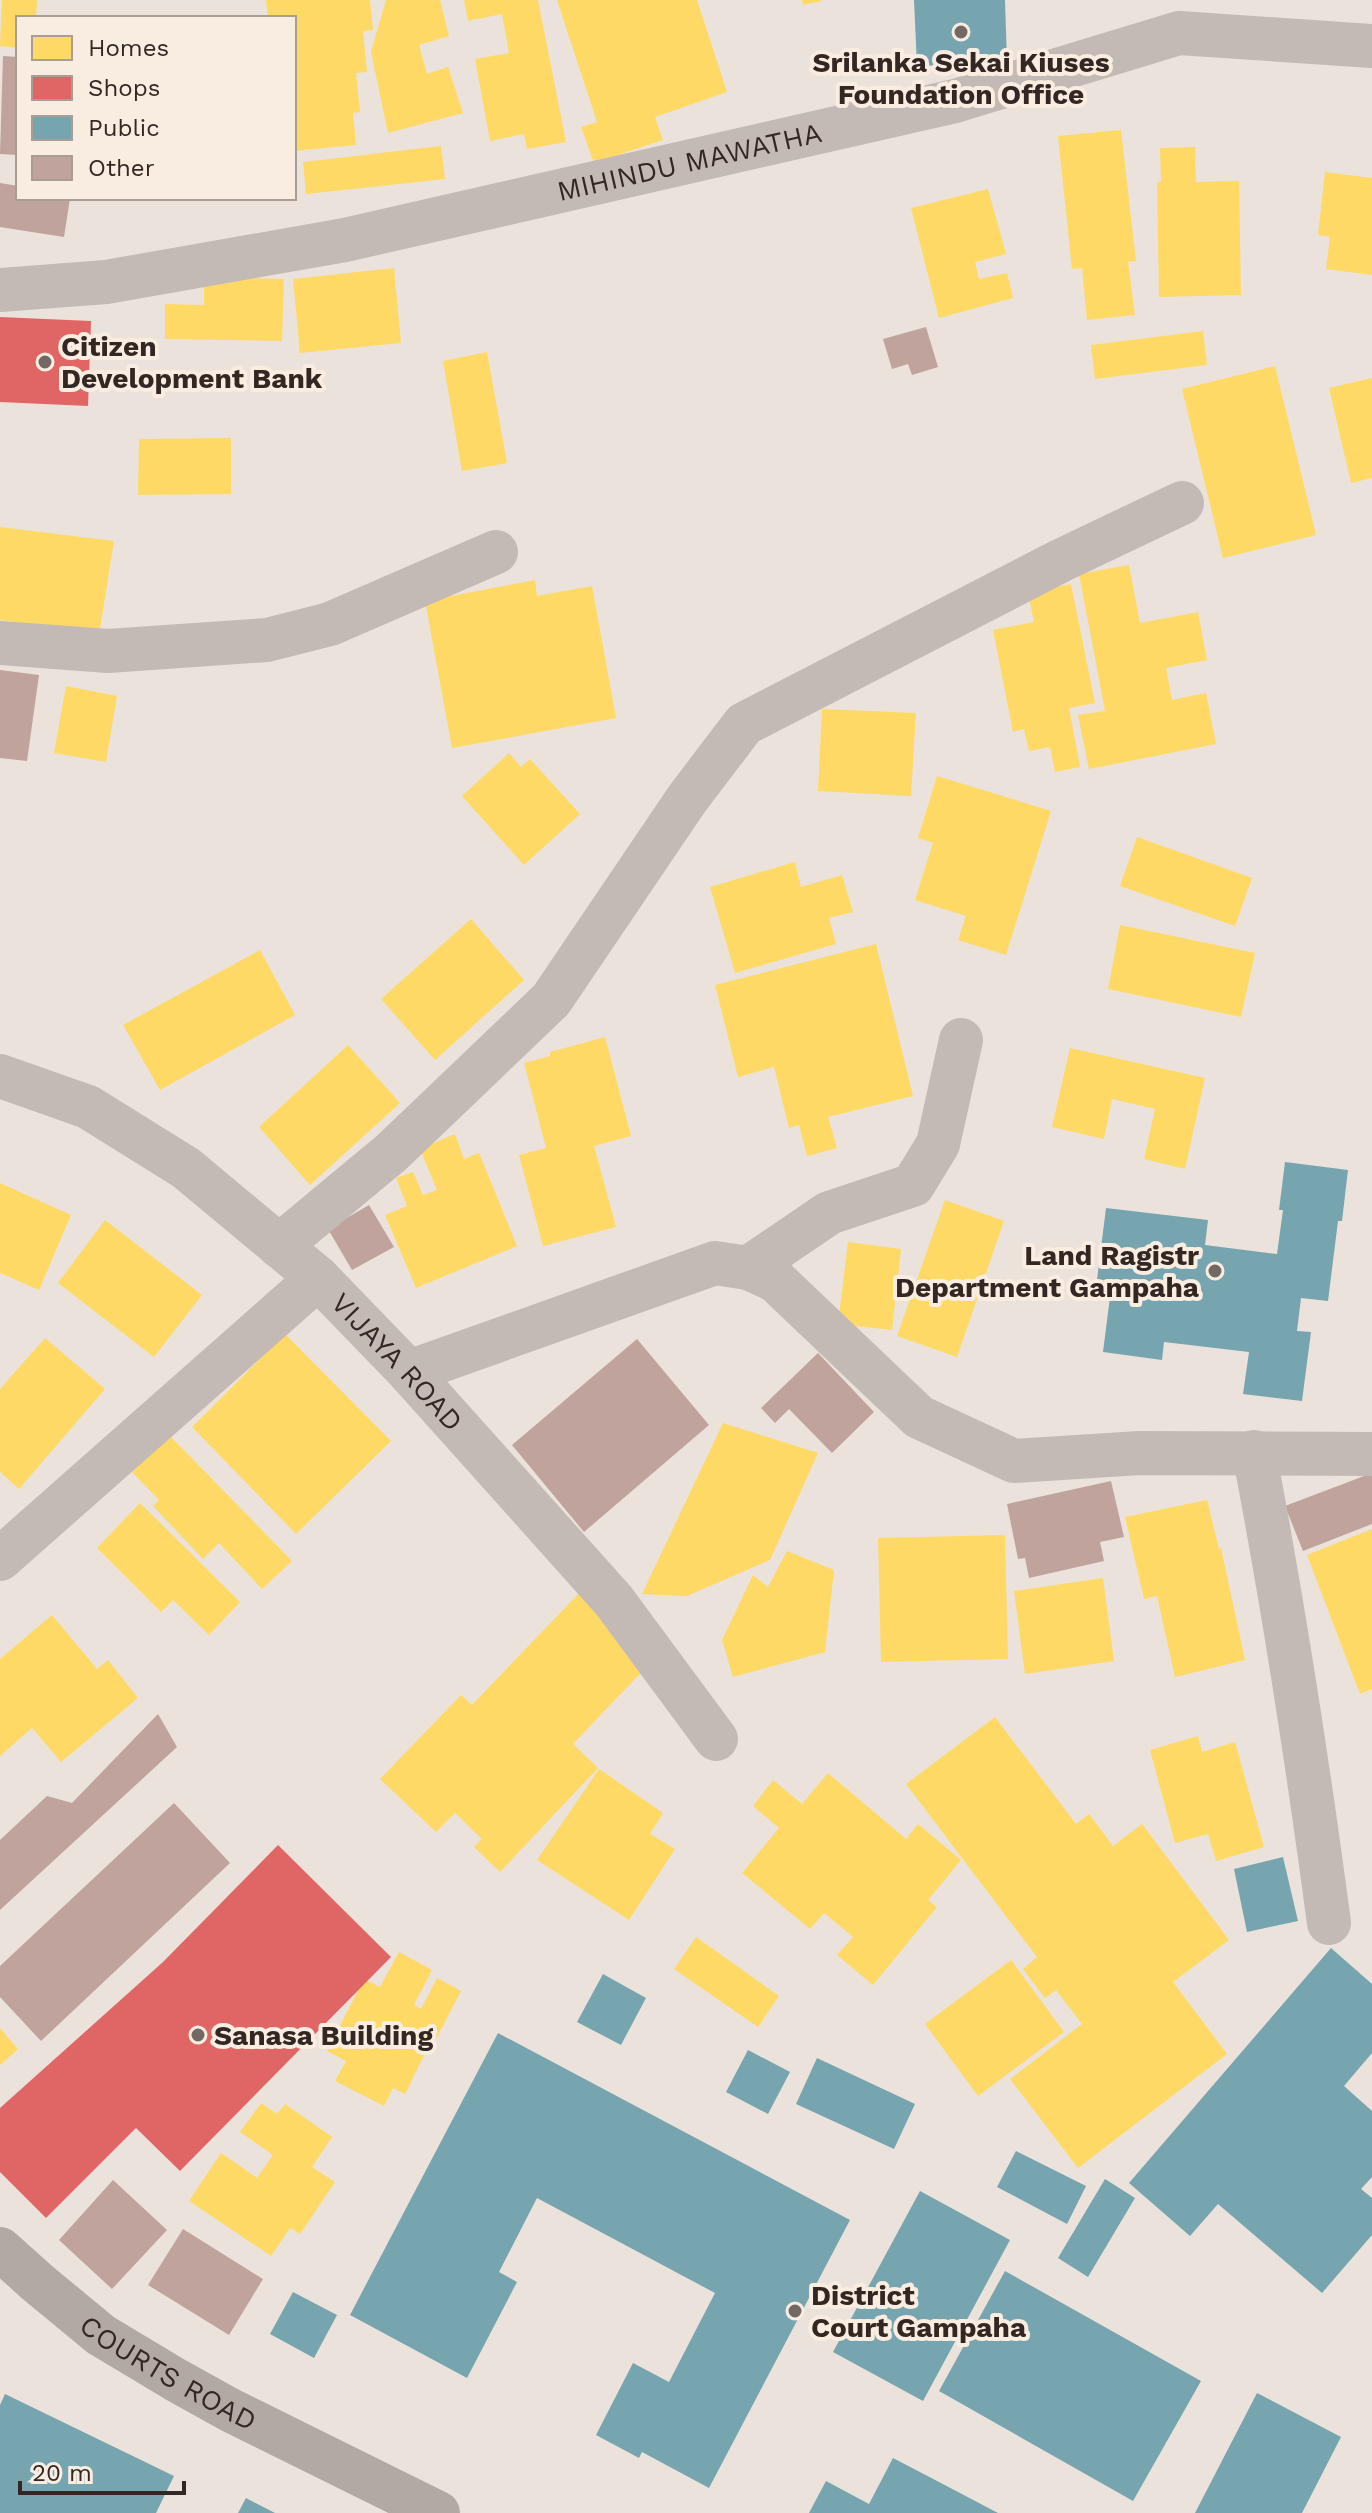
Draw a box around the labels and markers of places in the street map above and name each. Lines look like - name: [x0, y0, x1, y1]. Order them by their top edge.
- marker: Srilanka Sekai Kiuses Foundation Office: [952, 23, 970, 41]
- place label: Srilanka Sekai Kiuses Foundation Office: [812, 46, 1110, 111]
- place label: Citizen Development Bank: [61, 330, 323, 395]
- marker: Citizen Development Bank: [36, 353, 54, 371]
- place label: Land Ragistr Department Gampaha: [895, 1239, 1200, 1304]
- marker: Land Ragistr Department Gampaha: [1206, 1262, 1224, 1280]
- place label: Sanasa Building: [214, 2019, 433, 2052]
- marker: Sanasa Building: [189, 2026, 207, 2044]
- place label: District Court Gampaha: [811, 2279, 1027, 2344]
- marker: District Court Gampaha: [786, 2302, 804, 2320]

